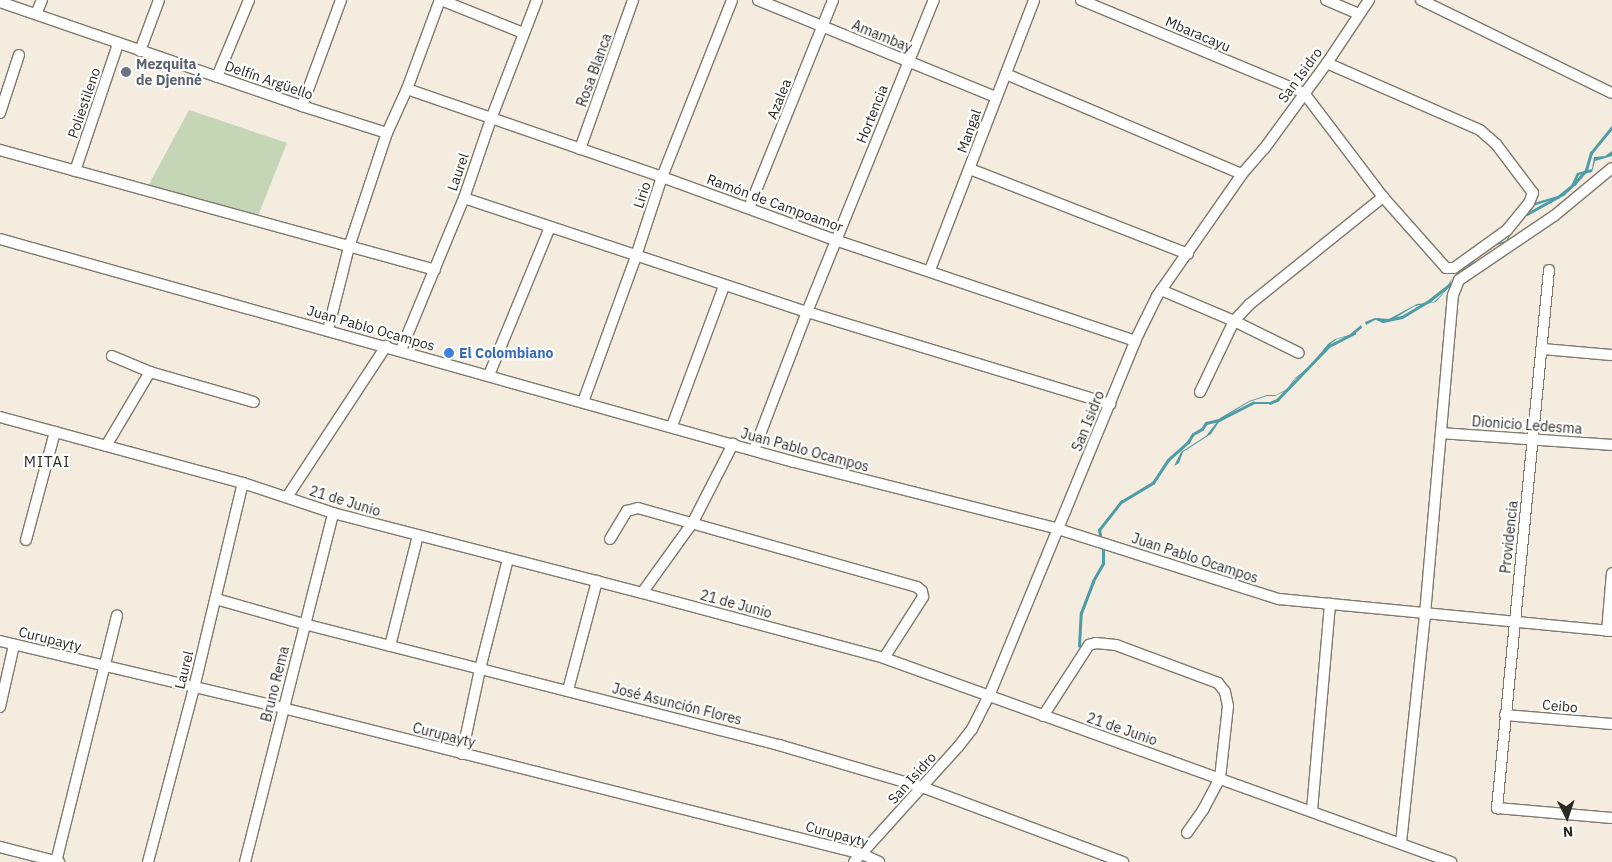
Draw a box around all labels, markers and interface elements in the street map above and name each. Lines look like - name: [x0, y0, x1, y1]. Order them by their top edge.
- street label: Mbaracayu: [1163, 13, 1233, 55]
- street label: Amambay: [849, 16, 915, 56]
- street label: Rosa Blanca: [573, 31, 615, 109]
- street label: San Isidro: [1274, 44, 1326, 106]
- place label: Mezquita de Djenné: [136, 56, 202, 88]
- street label: Delfín Argüello: [223, 57, 315, 103]
- street label: Poliestileno: [64, 66, 104, 140]
- marker: Mezquita de Djenné: [120, 66, 132, 78]
- street label: Azalea: [763, 76, 795, 122]
- street label: Hortencia: [853, 82, 891, 146]
- street label: Mangal: [953, 107, 985, 155]
- street label: Laurel: [444, 151, 472, 193]
- street label: Ramón de Campoamor: [705, 171, 845, 235]
- street label: Lirio: [630, 180, 654, 210]
- street label: Juan Pablo Ocampos: [305, 302, 437, 354]
- place label: El Colombiano: [459, 345, 553, 361]
- marker: El Colombiano: [443, 347, 455, 359]
- street label: San Isidro: [1068, 388, 1108, 454]
- street label: Dionicio Ledesma: [1471, 413, 1583, 437]
- street label: Juan Pablo Ocampos: [739, 425, 871, 475]
- district label: MITAI: [23, 453, 71, 471]
- street label: 21 de Junio: [307, 482, 383, 520]
- street label: Providencia: [1497, 500, 1521, 574]
- street label: Juan Pablo Ocampos: [1130, 530, 1260, 586]
- street label: 21 de Junio: [698, 586, 774, 622]
- street label: Curupayty: [17, 623, 83, 655]
- street label: Bruno Rema: [257, 644, 293, 724]
- street label: Laurel: [171, 649, 197, 691]
- street label: José Asunción Flores: [610, 680, 744, 728]
- street label: Ceibo: [1541, 696, 1579, 716]
- street label: 21 de Junio: [1084, 709, 1160, 749]
- street label: Curupayty: [411, 719, 477, 751]
- street label: San Isidro: [884, 749, 940, 807]
- north arrow: [1542, 792, 1592, 842]
- street label: Curupayty: [804, 818, 870, 850]
- text: N: [1562, 823, 1574, 841]

